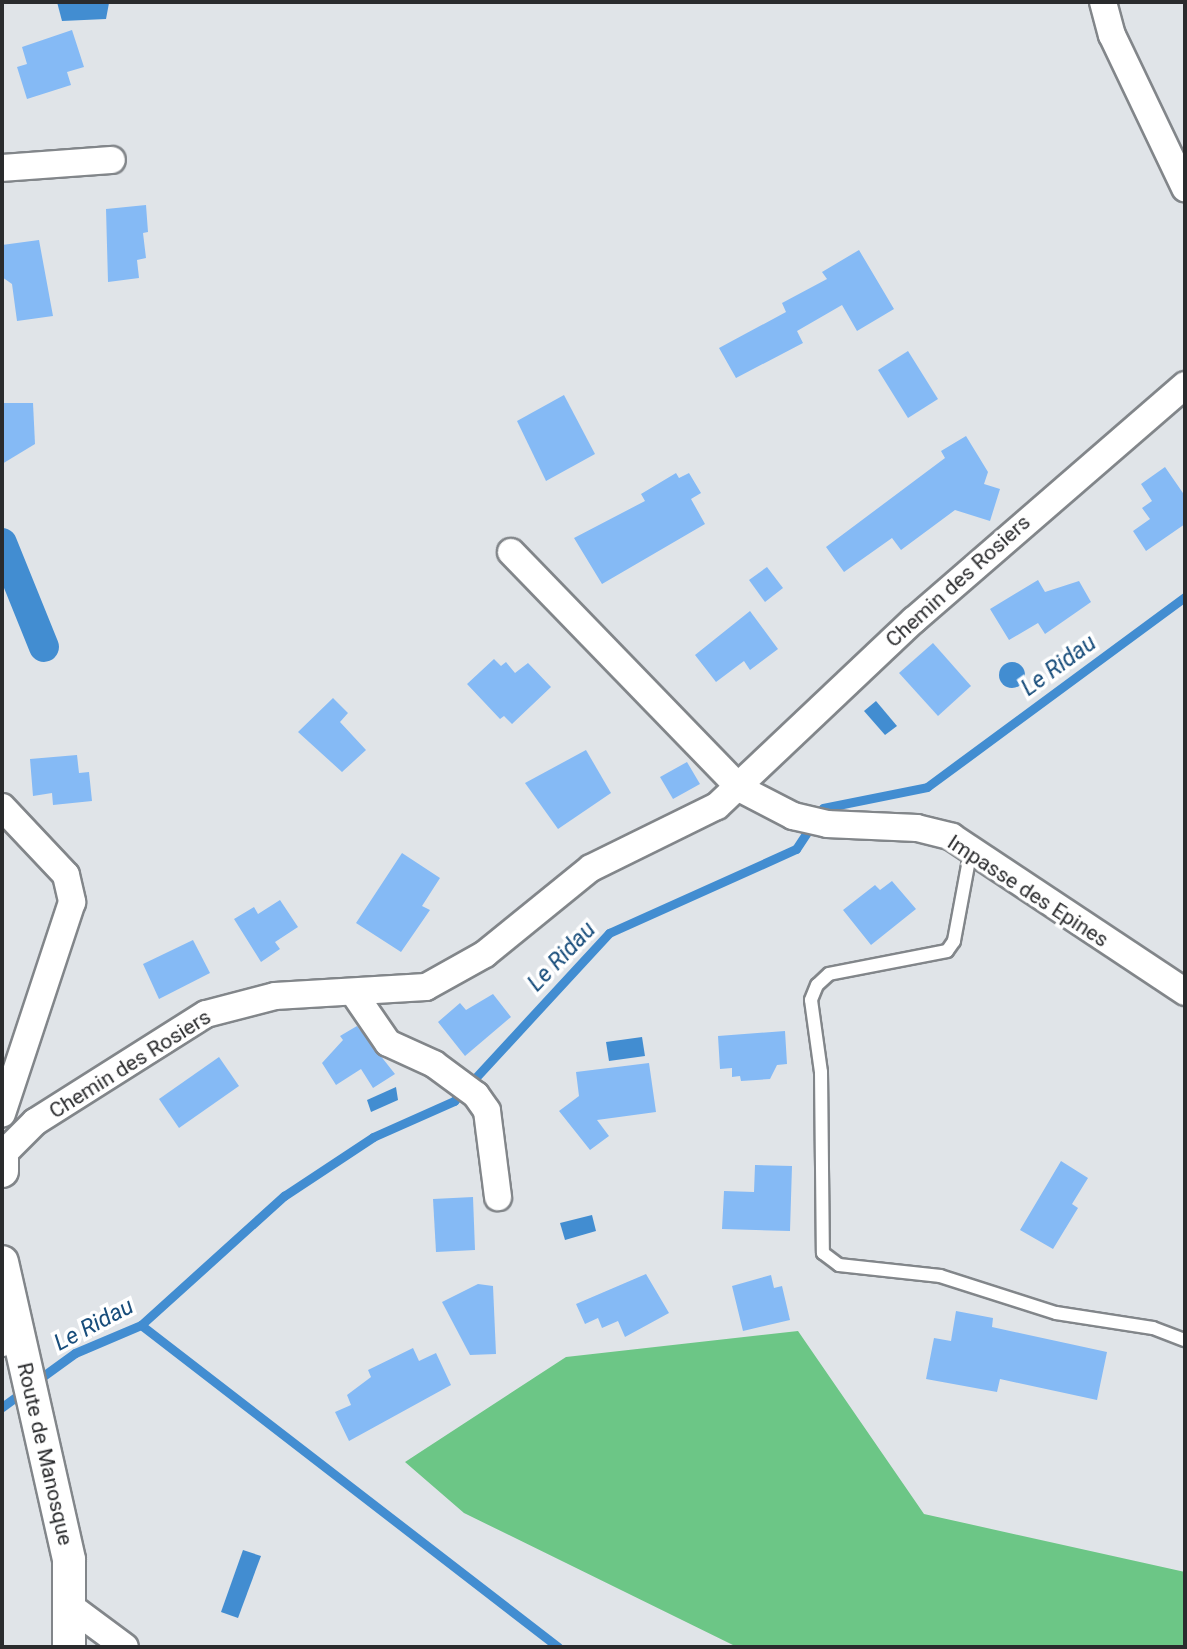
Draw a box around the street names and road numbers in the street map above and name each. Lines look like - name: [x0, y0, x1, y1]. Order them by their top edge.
- street label: Chemin des Rosiers: [881, 510, 1035, 652]
- street label: Impasse des Epines: [943, 830, 1113, 952]
- street label: Chemin des Rosiers: [45, 1004, 215, 1124]
- street label: Route de Manosque: [12, 1360, 78, 1548]

